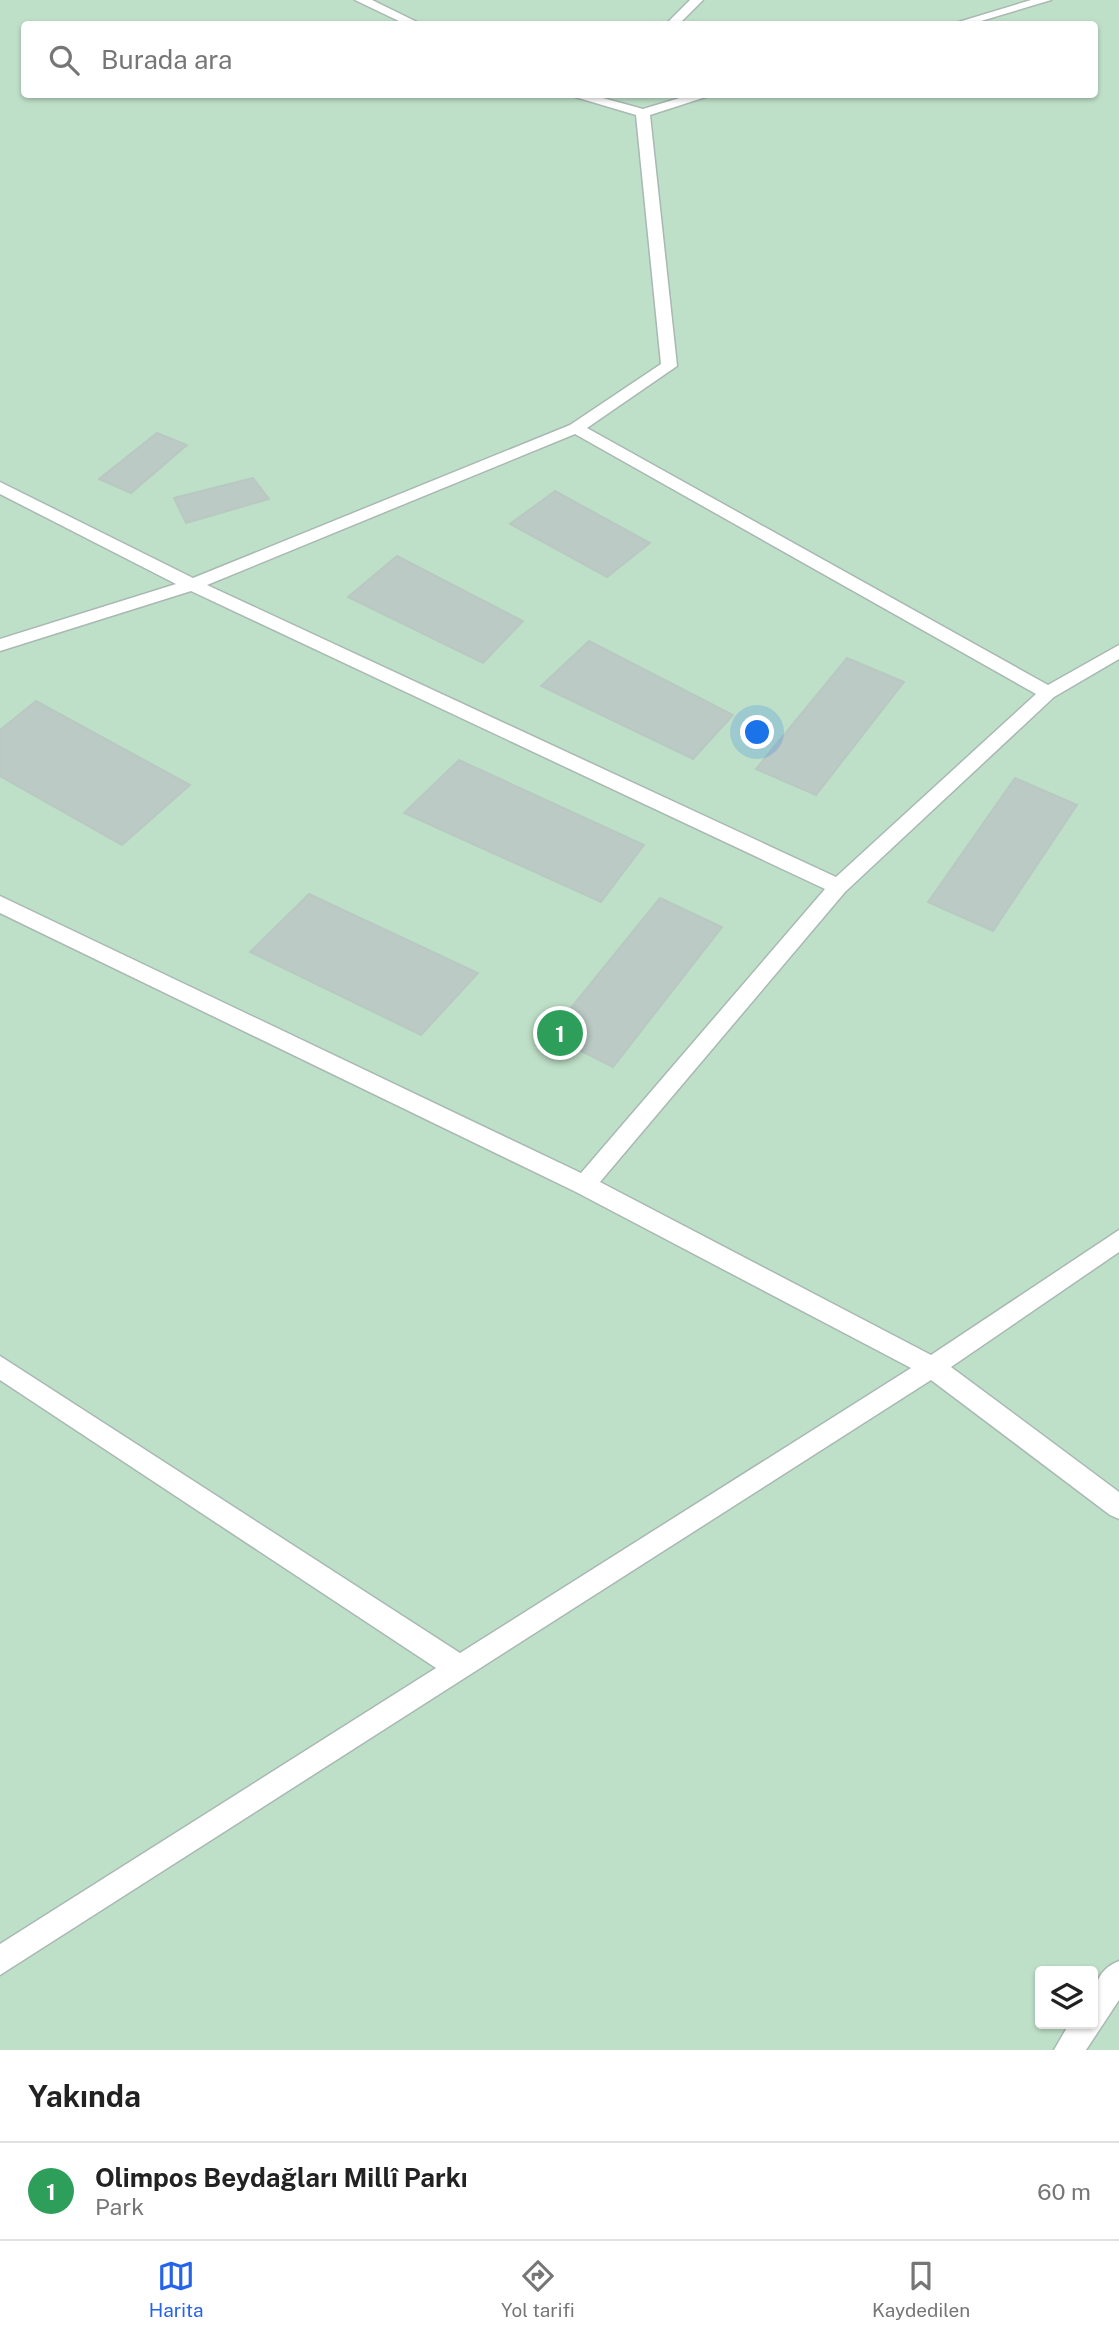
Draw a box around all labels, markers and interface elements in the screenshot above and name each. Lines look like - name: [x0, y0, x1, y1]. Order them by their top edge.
- search box: [21, 21, 1098, 98]
- icon: search: [45, 41, 83, 79]
- text: Burada ara: [101, 44, 232, 75]
- your location: [740, 715, 774, 749]
- pin: 1: [537, 1007, 583, 1059]
- map controls: [1035, 1966, 1098, 2029]
- button: layers: [1035, 1966, 1098, 2029]
- text: Yakında: [28, 2078, 141, 2114]
- text: Olimpos Beydağları Millî Parkı: [95, 2162, 468, 2193]
- text: 1: [46, 2178, 56, 2205]
- text: 60 m: [1037, 2178, 1091, 2205]
- text: Park: [95, 2193, 144, 2220]
- tab: Harita: [149, 2257, 204, 2321]
- tab: Yol tarifi: [501, 2257, 575, 2321]
- tab: Kaydedilen: [872, 2257, 970, 2321]

